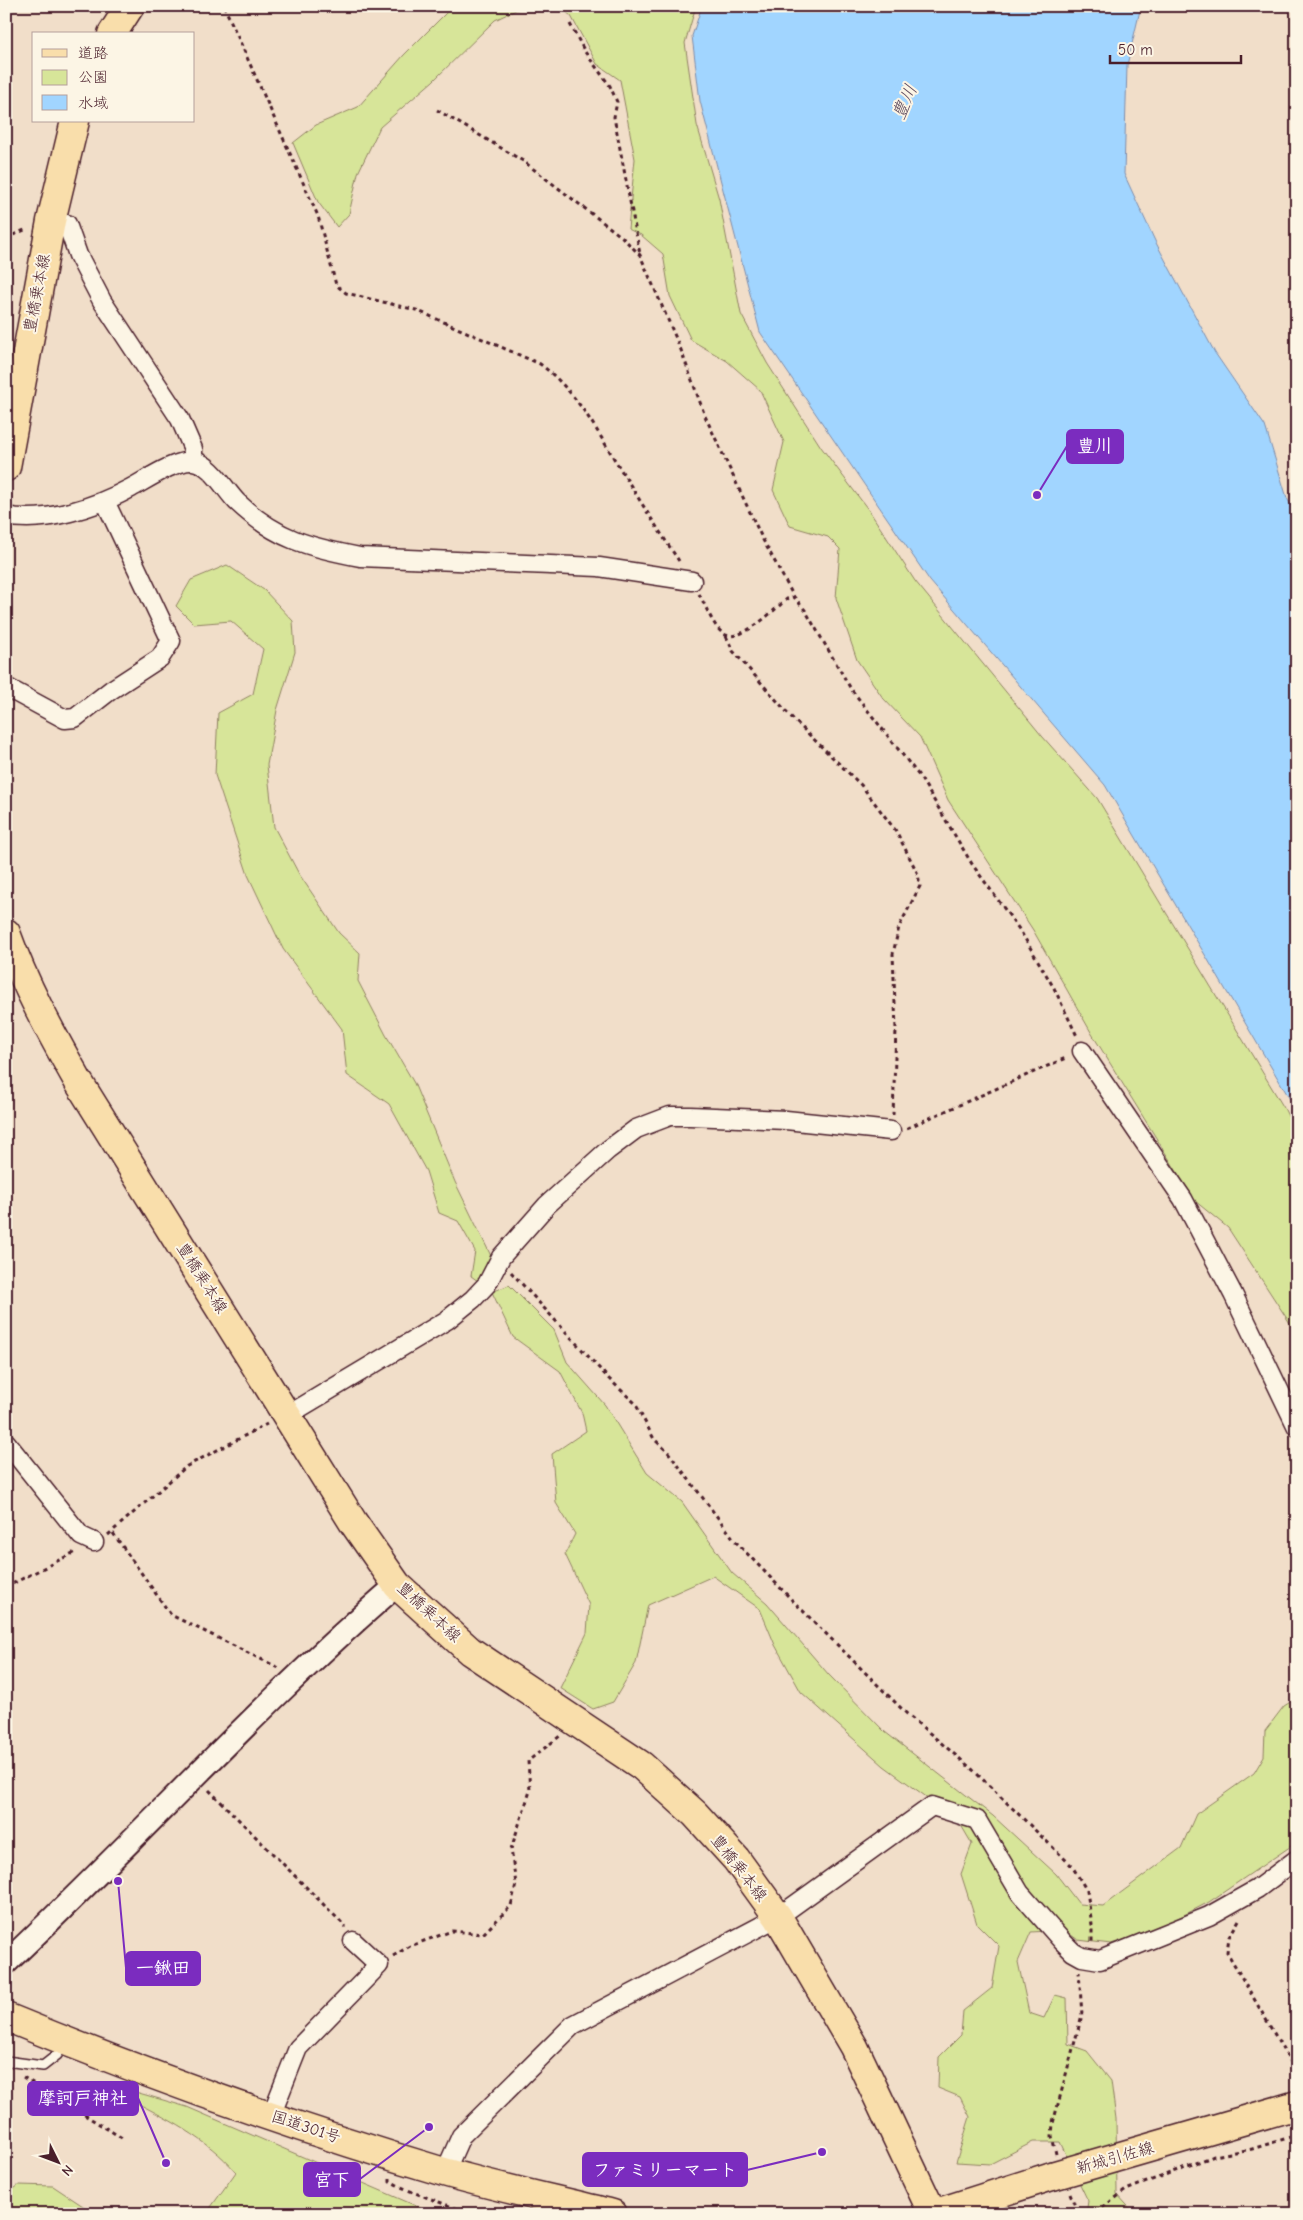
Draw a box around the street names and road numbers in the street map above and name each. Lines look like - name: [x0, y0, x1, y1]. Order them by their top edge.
- street label: 豊橋乗本線: [21, 252, 53, 334]
- street label: 豊橋乗本線: [173, 1239, 231, 1317]
- street label: 豊橋乗本線: [394, 1578, 464, 1646]
- street label: 豊橋乗本線: [707, 1831, 771, 1905]
- street label: 国道301号: [269, 2107, 343, 2147]
- street label: 新城引佐線: [1074, 2138, 1156, 2178]

